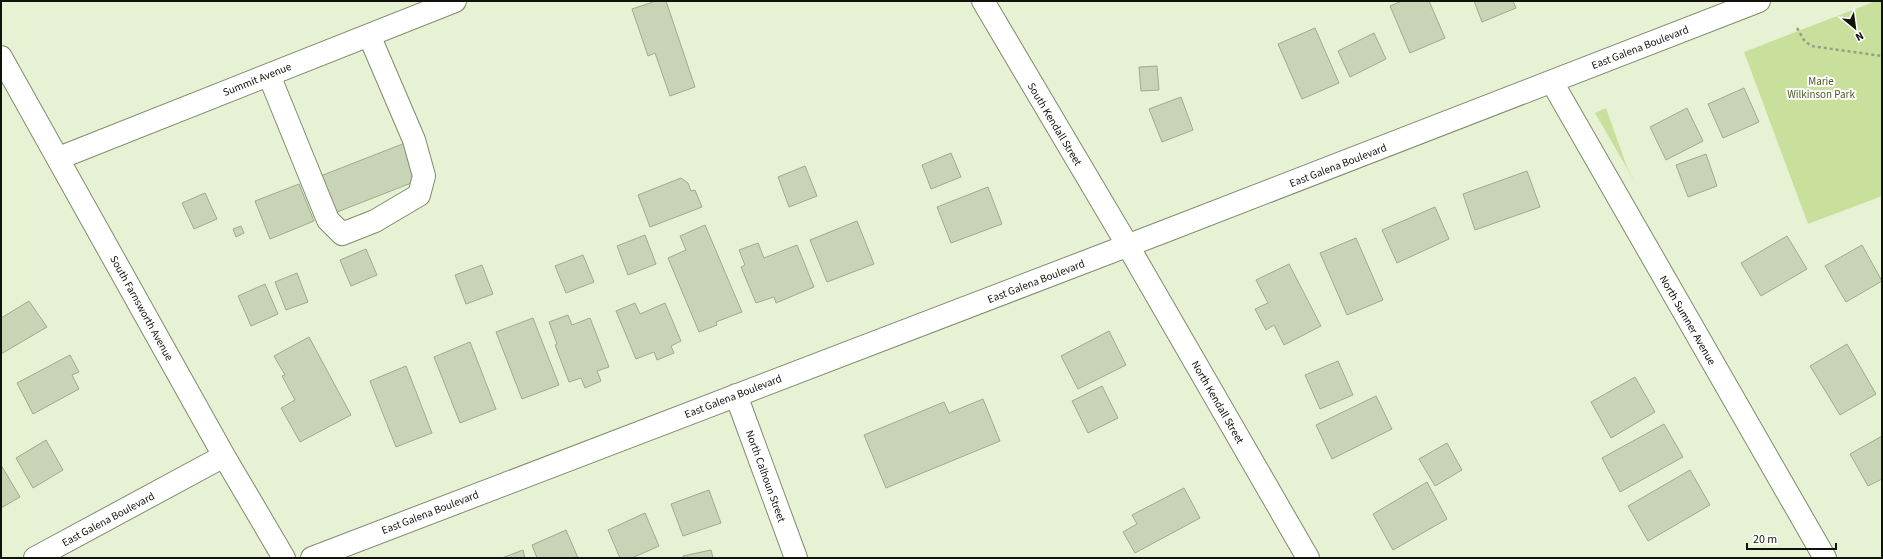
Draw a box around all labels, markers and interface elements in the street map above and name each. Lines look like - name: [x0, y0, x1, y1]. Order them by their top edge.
- north arrow: [1835, 8, 1875, 48]
- street label: East Galena Boulevard: [1589, 22, 1691, 73]
- text: N: [1853, 28, 1866, 45]
- street label: Summit Avenue: [221, 59, 294, 100]
- park label: Marie Wilkinson Park: [1787, 74, 1855, 102]
- street label: South Kendall Street: [1024, 80, 1085, 169]
- street label: East Galena Boulevard: [1287, 140, 1389, 191]
- street label: South Farnsworth Avenue: [106, 253, 177, 364]
- street label: East Galena Boulevard: [985, 256, 1087, 307]
- street label: North Sumner Avenue: [1656, 273, 1720, 368]
- street label: North Kendall Street: [1188, 358, 1248, 447]
- street label: East Galena Boulevard: [682, 371, 784, 422]
- street label: North Calhoun Street: [742, 428, 789, 525]
- street label: East Galena Boulevard: [379, 487, 481, 538]
- street label: East Galena Boulevard: [59, 489, 157, 550]
- scale bar: [1747, 525, 1836, 551]
- text: 20 m: [1753, 531, 1777, 548]

